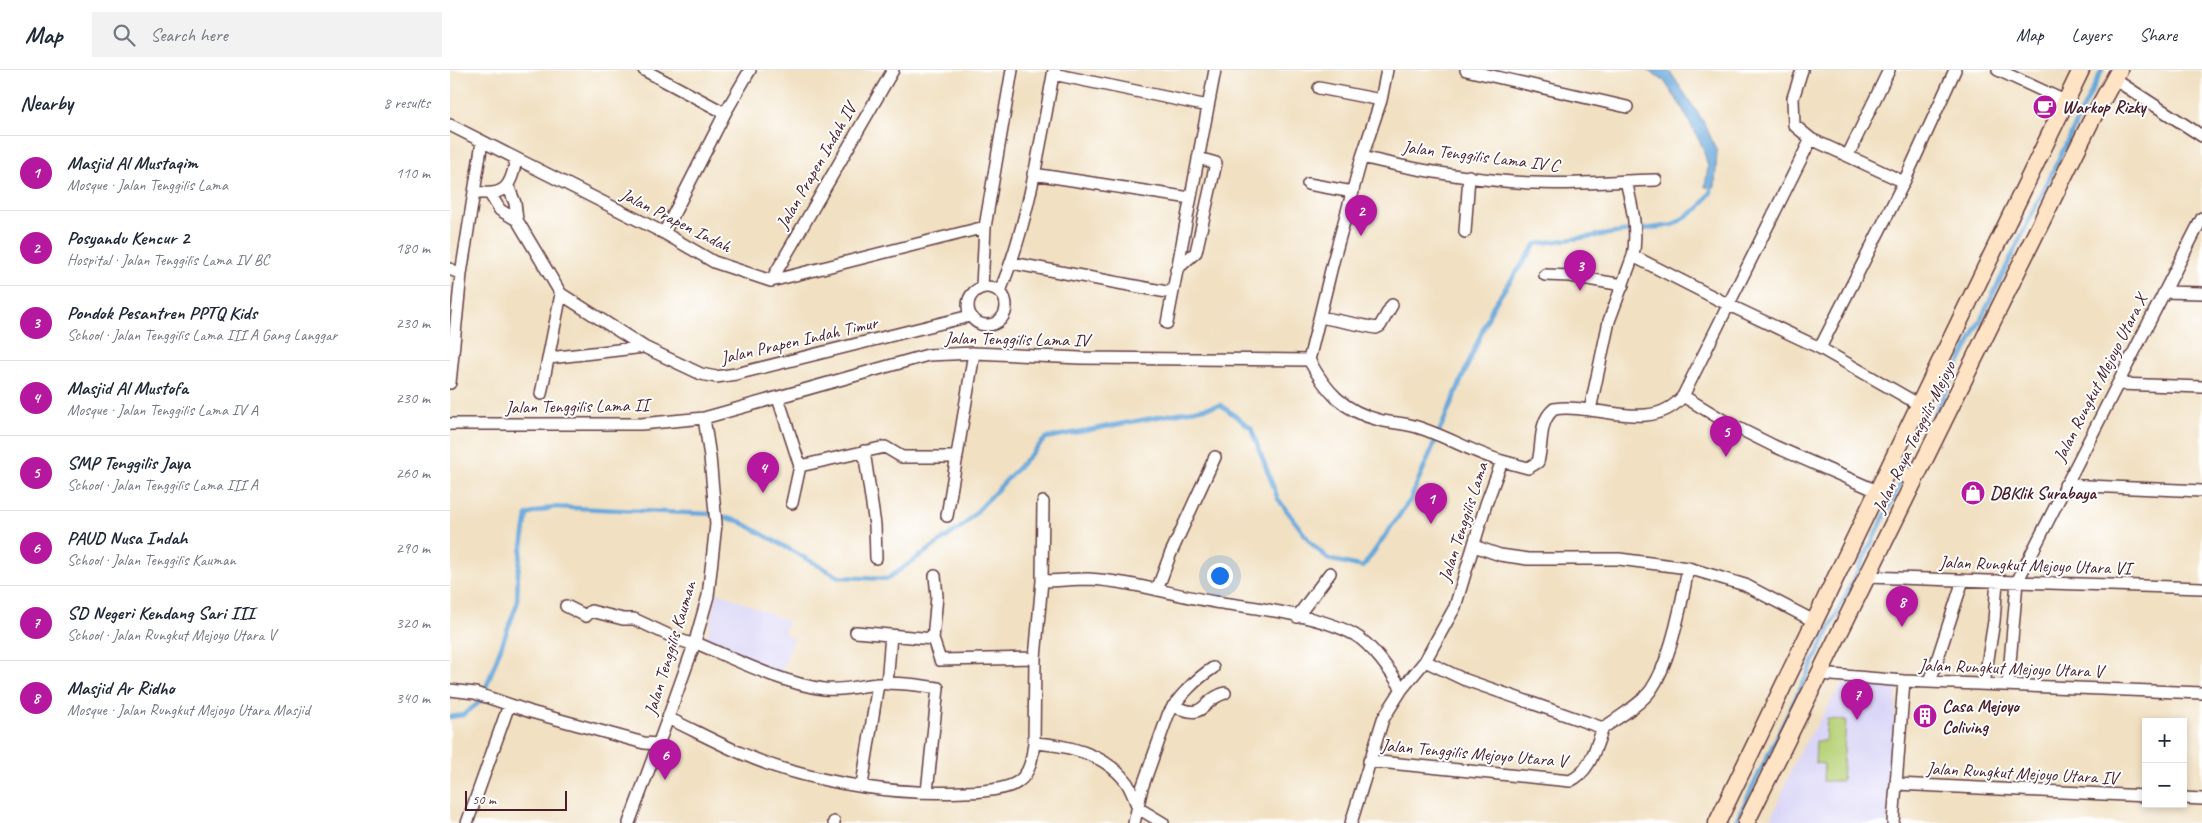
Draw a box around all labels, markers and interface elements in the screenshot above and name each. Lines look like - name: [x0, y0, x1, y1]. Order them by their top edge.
- search box: [92, 12, 442, 57]
- text: Map: [25, 20, 62, 50]
- icon: search: [110, 21, 138, 49]
- text: Search here: [150, 23, 228, 47]
- text: Map: [2016, 24, 2044, 46]
- text: Layers: [2072, 24, 2111, 46]
- text: Share: [2139, 24, 2177, 46]
- text: Nearby: [20, 90, 73, 116]
- text: 8 results: [383, 93, 430, 113]
- cafe icon: Warkop Rizky: [2032, 94, 2058, 120]
- place label: Warkop Rizky: [2062, 96, 2148, 118]
- street label: Jalan Prapen Indah IV: [771, 97, 862, 234]
- street label: Jalan Tenggilis Lama IV C: [1400, 135, 1563, 177]
- text: Masjid Al Mustaqim: [67, 151, 198, 175]
- text: 1: [32, 163, 40, 183]
- text: 110 m: [396, 163, 430, 183]
- text: Mosque · Jalan Tenggilis Lama: [67, 175, 228, 195]
- street label: Jalan Prapen Indah: [616, 182, 736, 258]
- pin: 2: [1345, 195, 1377, 236]
- text: Posyandu Kencur 2: [67, 226, 189, 250]
- text: 2: [32, 238, 40, 258]
- text: 180 m: [396, 238, 430, 258]
- text: Hospital · Jalan Tenggilis Lama IV BC: [67, 250, 269, 270]
- pin: 3: [1564, 250, 1596, 291]
- street label: Jalan Rungkut Mejoyo Utara X: [2048, 288, 2153, 466]
- text: Pondok Pesantren PPTQ Kids: [67, 301, 257, 325]
- street label: Jalan Prapen Indah Timur: [718, 311, 882, 369]
- text: 3: [32, 313, 40, 333]
- text: 230 m: [396, 313, 430, 333]
- text: School · Jalan Tenggilis Lama III A Gang Langgar: [67, 325, 337, 345]
- street label: Jalan Tenggilis Lama IV: [944, 327, 1094, 351]
- street label: Jalan Raya Tenggilis Mejoyo: [1867, 356, 1961, 517]
- text: Masjid Al Mustofa: [67, 376, 188, 400]
- text: 4: [32, 388, 40, 408]
- text: 230 m: [396, 388, 430, 408]
- street label: Jalan Tenggilis Lama II: [504, 394, 653, 418]
- text: Mosque · Jalan Tenggilis Lama IV A: [67, 400, 258, 420]
- pin: 5: [1710, 416, 1742, 457]
- text: SMP Tenggilis Jaya: [67, 451, 190, 475]
- pin: 4: [747, 452, 779, 493]
- street label: Jalan Tenggilis Lama: [1433, 458, 1493, 585]
- text: 5: [33, 463, 39, 483]
- text: 260 m: [396, 463, 430, 483]
- text: School · Jalan Tenggilis Lama III A: [67, 475, 258, 495]
- shop icon: DBKlik Surabaya: [1960, 480, 1986, 506]
- place label: DBKlik Surabaya: [1990, 482, 2097, 504]
- pin: 1: [1415, 483, 1447, 524]
- text: PAUD Nusa Indah: [67, 526, 187, 550]
- text: 6: [32, 538, 40, 558]
- text: 290 m: [396, 538, 430, 558]
- text: School · Jalan Tenggilis Kauman: [67, 550, 236, 570]
- street label: Jalan Rungkut Mejoyo Utara VI: [1938, 551, 2135, 579]
- your location: [1207, 563, 1233, 589]
- street label: Jalan Tenggilis Kauman: [639, 578, 701, 719]
- pin: 8: [1886, 586, 1918, 627]
- text: SD Negeri Kendang Sari III: [67, 601, 254, 625]
- text: 7: [32, 613, 40, 633]
- text: 320 m: [396, 613, 430, 633]
- text: School · Jalan Rungkut Mejoyo Utara V: [67, 625, 276, 645]
- street label: Jalan Rungkut Mejoyo Utara V: [1918, 654, 2107, 682]
- text: Masjid Ar Ridho: [67, 676, 174, 700]
- pin: 7: [1841, 679, 1873, 720]
- text: 8: [32, 688, 40, 708]
- text: 340 m: [396, 688, 430, 708]
- place label: Casa Mejoyo Coliving: [1942, 695, 2020, 738]
- text: Mosque · Jalan Rungkut Mejoyo Utara Masjid: [67, 700, 310, 720]
- building icon: Casa Mejoyo Coliving: [1912, 703, 1938, 729]
- map controls: [2142, 718, 2187, 808]
- button: +: [2142, 718, 2187, 763]
- street label: Jalan Tenggilis Mejoyo Utara V: [1379, 734, 1571, 772]
- pin: 6: [649, 739, 681, 780]
- street label: Jalan Rungkut Mejoyo Utara IV: [1925, 757, 2121, 789]
- button: −: [2142, 763, 2187, 808]
- scale bar: [465, 788, 568, 811]
- text: 50 m: [472, 791, 496, 808]

